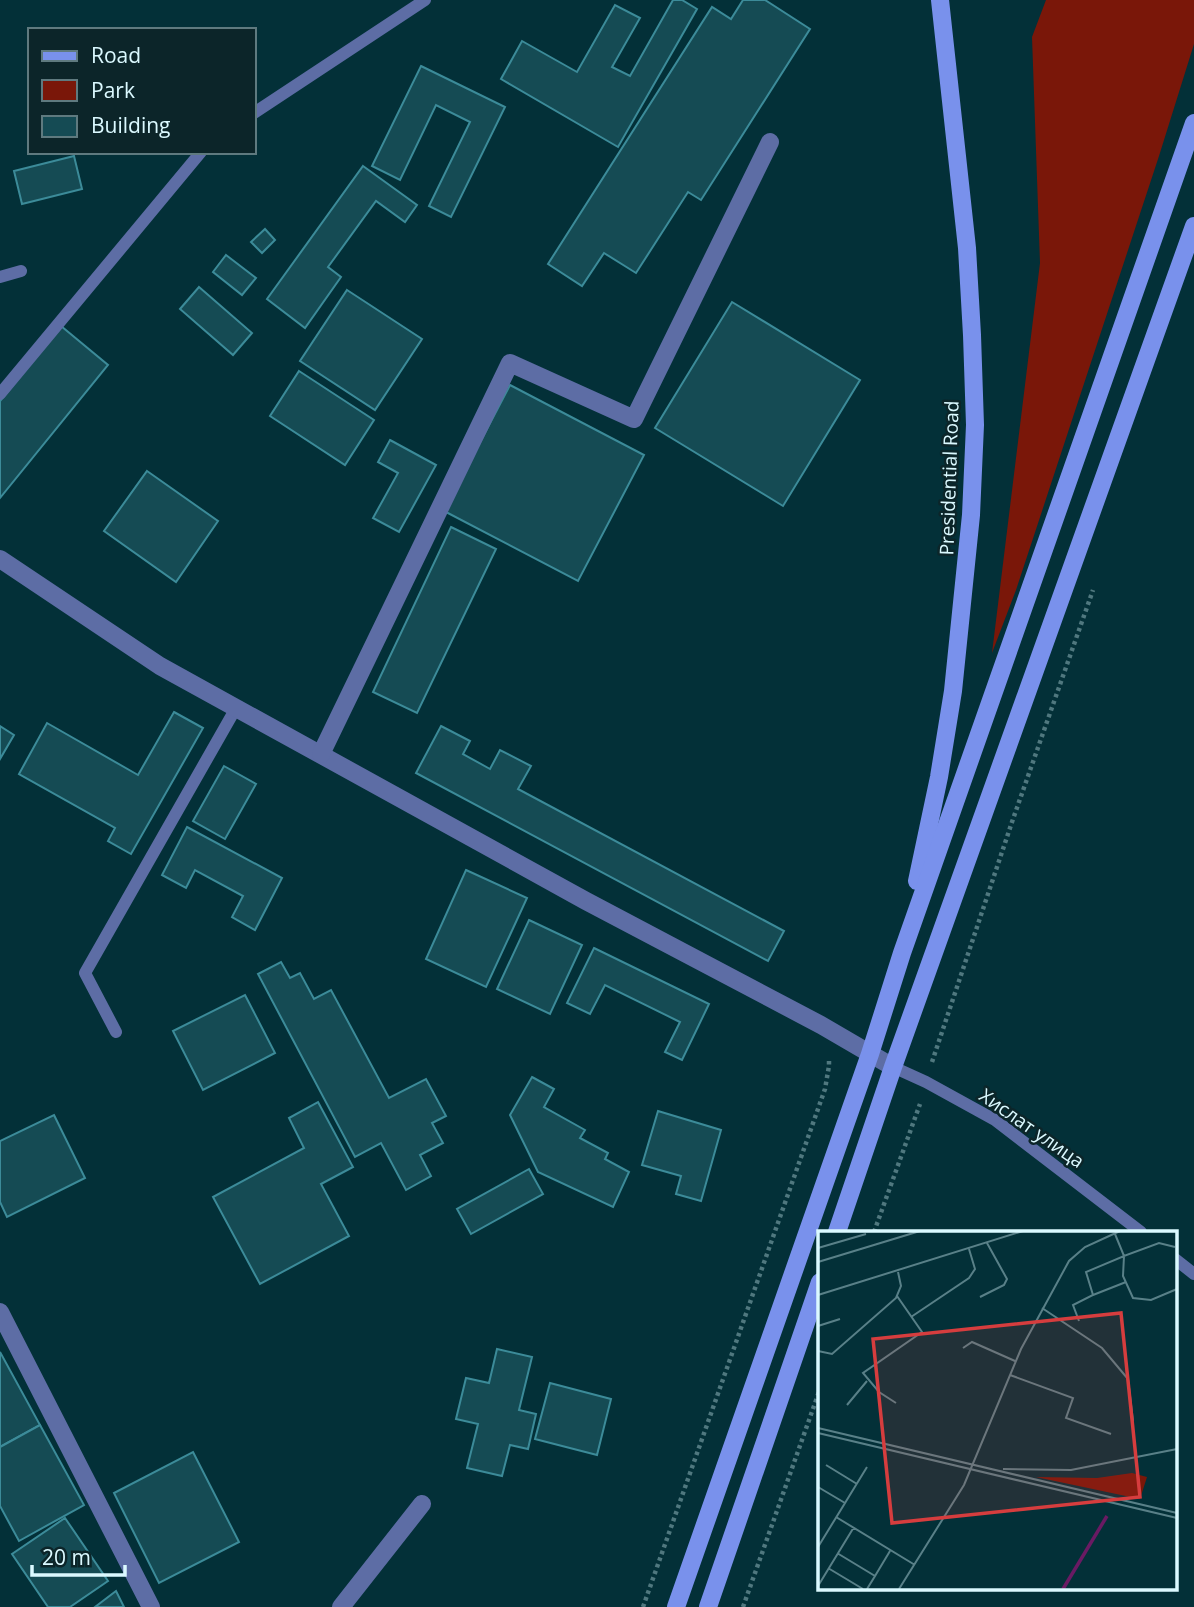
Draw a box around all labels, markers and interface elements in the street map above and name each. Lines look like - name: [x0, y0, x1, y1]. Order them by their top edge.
- legend: [28, 28, 256, 154]
- text: Road: [91, 41, 141, 69]
- text: Park: [91, 76, 135, 104]
- text: Building: [91, 111, 170, 139]
- street label: Presidential Road: [933, 400, 965, 556]
- street label: Хислат улица: [974, 1082, 1090, 1174]
- inset map: [818, 1231, 1176, 1590]
- scale bar: [32, 1534, 124, 1578]
- text: 20 m: [42, 1543, 91, 1571]

